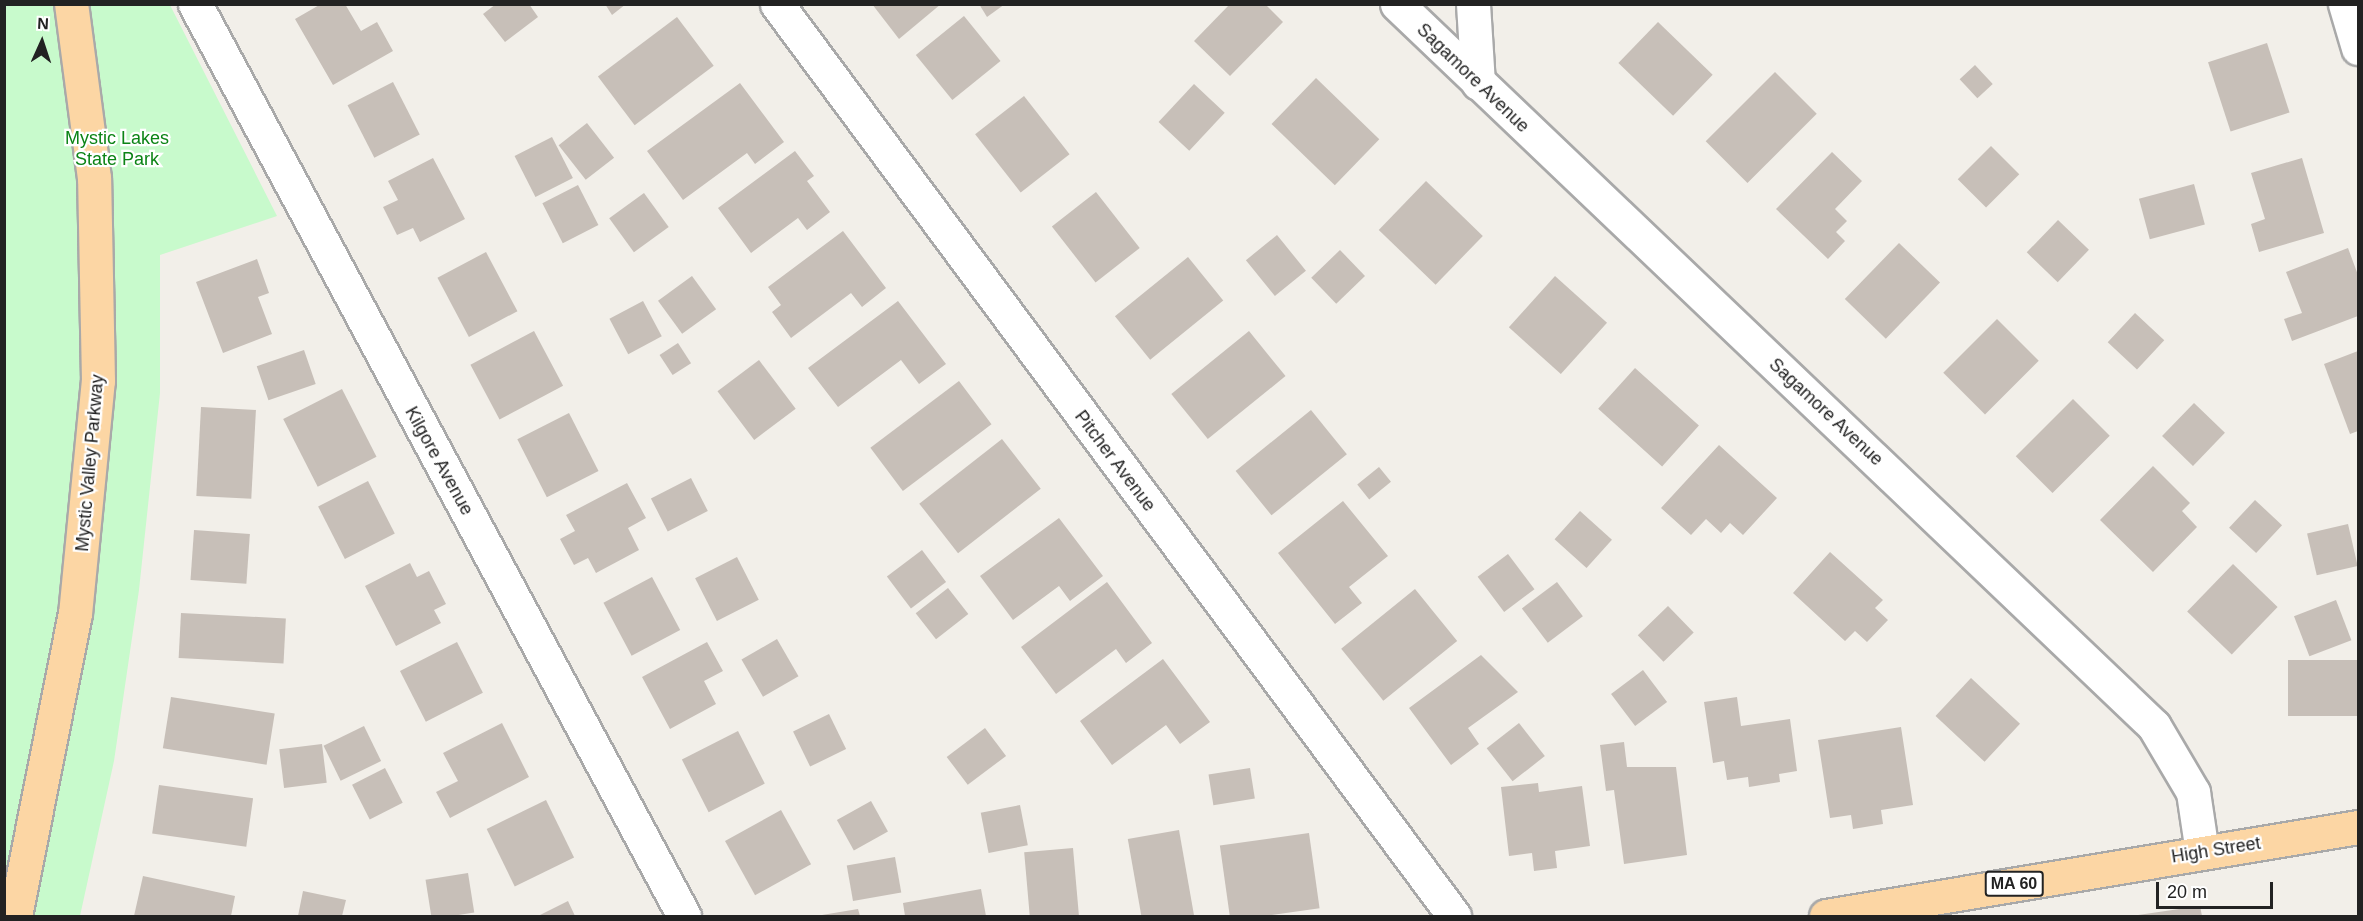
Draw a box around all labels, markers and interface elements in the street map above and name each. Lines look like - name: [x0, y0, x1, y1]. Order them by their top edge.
- north arrow: [12, 12, 72, 72]
- text: N: [37, 15, 49, 32]
- street label: Sagamore Avenue: [1412, 19, 1534, 137]
- park label: Mystic Lakes State Park: [65, 128, 169, 170]
- street label: Sagamore Avenue: [1764, 353, 1888, 471]
- street label: Mystic Valley Parkway: [71, 374, 109, 552]
- street label: Kilgore Avenue: [400, 403, 478, 519]
- street label: Pitcher Avenue: [1070, 406, 1160, 516]
- street label: High Street: [2170, 832, 2262, 868]
- scale bar: [2159, 870, 2276, 908]
- road number: MA 60: [1984, 871, 2044, 897]
- text: 20 m: [2167, 882, 2207, 902]

